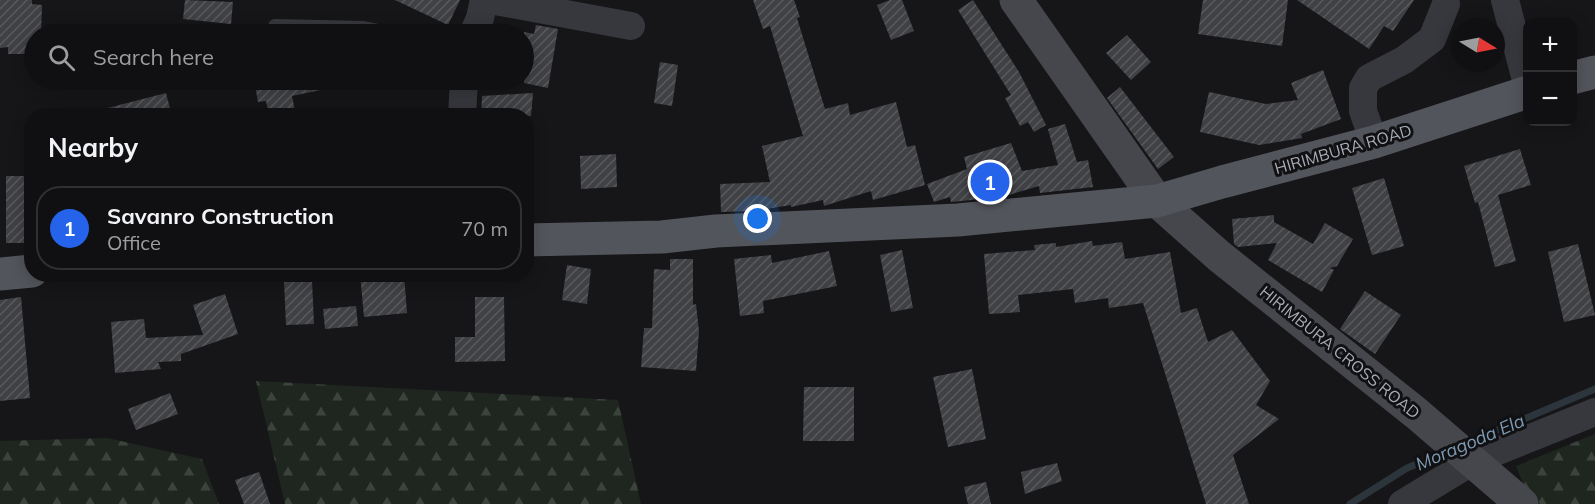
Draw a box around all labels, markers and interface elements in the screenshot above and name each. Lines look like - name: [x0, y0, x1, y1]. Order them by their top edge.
- north arrow: [1451, 18, 1505, 72]
- map controls: [1523, 18, 1577, 126]
- button: +: [1523, 18, 1577, 72]
- search box: [24, 24, 534, 90]
- icon: search: [45, 41, 78, 74]
- text: Search here: [93, 43, 214, 71]
- button: −: [1523, 72, 1577, 126]
- street label: HIRIMBURA ROAD: [1272, 120, 1414, 178]
- text: Nearby: [48, 131, 138, 164]
- pin: 1: [970, 160, 1010, 204]
- text: Savanro Construction: [107, 202, 334, 230]
- your location: [743, 204, 772, 233]
- text: 1: [64, 216, 76, 241]
- text: 70 m: [461, 216, 508, 241]
- text: Office: [107, 230, 161, 255]
- street label: HIRIMBURA CROSS ROAD: [1256, 281, 1424, 423]
- water label: Moragoda Ela: [1412, 409, 1528, 475]

